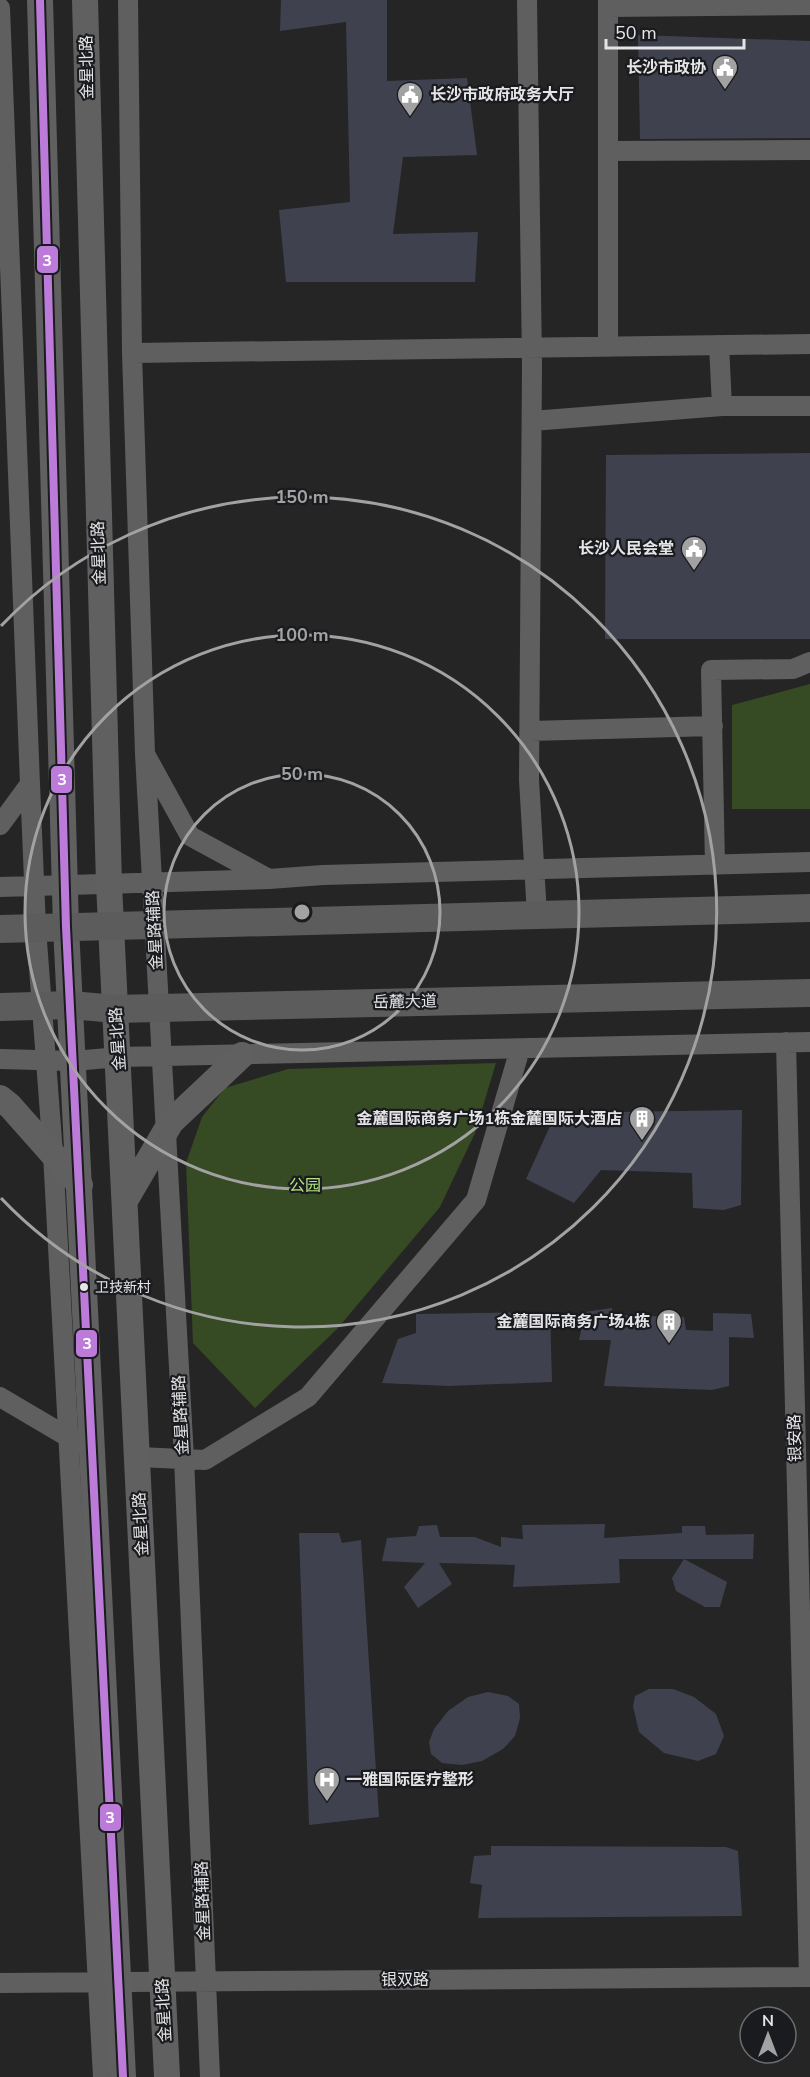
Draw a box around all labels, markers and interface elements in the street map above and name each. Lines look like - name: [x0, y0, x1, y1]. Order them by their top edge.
- scale bar: [606, 12, 744, 50]
- text: 50 m: [615, 21, 657, 45]
- street label: 金星北路: [75, 35, 99, 99]
- public building icon: 长沙市政协: [710, 53, 740, 91]
- place label: 长沙市政协: [626, 57, 707, 79]
- public building icon: 长沙市政府政务大厅: [395, 80, 425, 118]
- place label: 长沙市政府政务大厅: [430, 84, 574, 106]
- line badge: 3: [36, 245, 59, 274]
- text: 3: [42, 250, 52, 272]
- text: 150 m: [275, 485, 329, 509]
- street label: 金星北路: [87, 521, 111, 585]
- public building icon: 长沙人民会堂: [679, 534, 709, 572]
- place label: 长沙人民会堂: [578, 538, 674, 560]
- text: 100 m: [275, 623, 329, 647]
- text: 50 m: [281, 762, 323, 786]
- line badge: 3: [50, 765, 73, 794]
- text: 3: [57, 769, 67, 791]
- street label: 金星路辅路: [142, 889, 168, 971]
- centre of rings: [292, 902, 312, 922]
- street label: 岳麓大道: [373, 990, 437, 1014]
- street label: 金星北路: [105, 1006, 131, 1072]
- building icon: 金麓国际商务广场1栋金麓国际大酒店: [627, 1104, 657, 1142]
- place label: 金麓国际商务广场1栋金麓国际大酒店: [356, 1108, 622, 1130]
- park label: 公园: [289, 1175, 321, 1197]
- place label: 卫技新村: [95, 1278, 151, 1297]
- marker: 卫技新村: [78, 1281, 90, 1293]
- building icon: 金麓国际商务广场4栋: [654, 1307, 684, 1345]
- place label: 金麓国际商务广场4栋: [496, 1311, 650, 1333]
- line badge: 3: [75, 1329, 98, 1358]
- text: 3: [82, 1333, 92, 1355]
- street label: 金星路辅路: [168, 1374, 194, 1456]
- street label: 银安路: [784, 1414, 806, 1462]
- street label: 金星北路: [128, 1491, 154, 1557]
- hospital icon: 一雅国际医疗整形: [312, 1765, 342, 1803]
- place label: 一雅国际医疗整形: [346, 1769, 474, 1791]
- line badge: 3: [99, 1803, 122, 1832]
- text: 3: [105, 1807, 115, 1829]
- street label: 金星路辅路: [191, 1861, 215, 1941]
- street label: 银双路: [381, 1969, 429, 1991]
- street label: 金星北路: [151, 1977, 177, 2043]
- north arrow: [738, 2005, 798, 2065]
- text: N: [762, 2010, 774, 2032]

